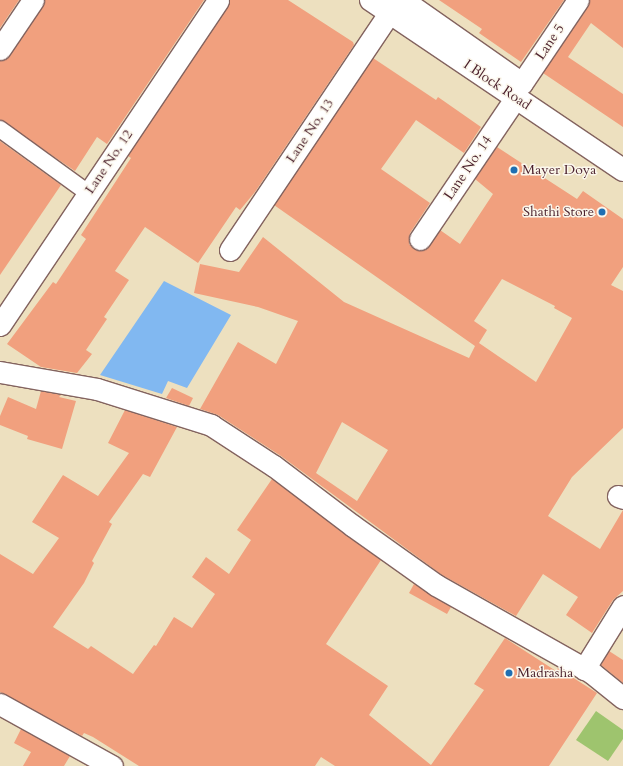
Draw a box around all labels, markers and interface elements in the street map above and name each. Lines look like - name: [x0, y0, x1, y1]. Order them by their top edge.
- street label: Lane 5: [532, 21, 568, 63]
- street label: I Block Road: [460, 56, 534, 114]
- street label: Lane No. 13: [282, 96, 338, 166]
- street label: Lane No. 12: [81, 127, 137, 197]
- street label: Lane No. 14: [440, 133, 496, 203]
- place label: Mayer Doya: [522, 162, 596, 178]
- marker: Mayer Doya: [509, 165, 519, 175]
- place label: Shathi Store: [523, 204, 594, 220]
- marker: Shathi Store: [597, 207, 607, 217]
- place label: Madrasha: [517, 665, 573, 681]
- marker: Madrasha: [504, 668, 514, 678]

